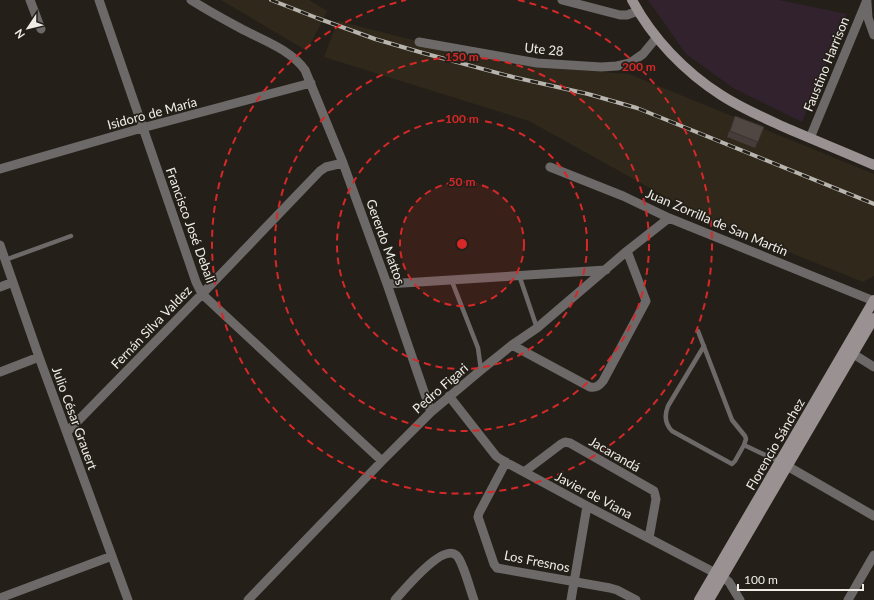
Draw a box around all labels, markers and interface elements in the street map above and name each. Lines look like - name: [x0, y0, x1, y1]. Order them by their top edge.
- north arrow: [8, 8, 48, 48]
- street label: Faustino Harrison: [800, 14, 852, 114]
- text: N: [12, 27, 27, 41]
- street label: Ute 28: [524, 39, 564, 59]
- text: 150 m: [445, 49, 479, 64]
- text: 200 m: [622, 59, 656, 74]
- street label: Isidoro de María: [105, 93, 199, 133]
- text: 100 m: [445, 111, 479, 126]
- street label: Francisco José Debali: [163, 165, 219, 285]
- text: 50 m: [449, 174, 475, 189]
- street label: Juan Zorrilla de San Martín: [644, 185, 790, 259]
- street label: Gererdo Mattos: [363, 197, 409, 287]
- centre of rings: [455, 237, 469, 251]
- street label: Fernán Silva Valdez: [107, 282, 195, 372]
- street label: Pedro Figari: [409, 360, 471, 416]
- street label: Julio César Grauert: [49, 364, 101, 472]
- street label: Florencio Sánchez: [742, 395, 808, 493]
- street label: Jacarandá: [587, 433, 643, 475]
- street label: Javier de Viana: [553, 468, 635, 522]
- street label: Los Fresnos: [503, 547, 572, 575]
- scale bar: [738, 566, 863, 592]
- text: 100 m: [744, 572, 778, 587]

